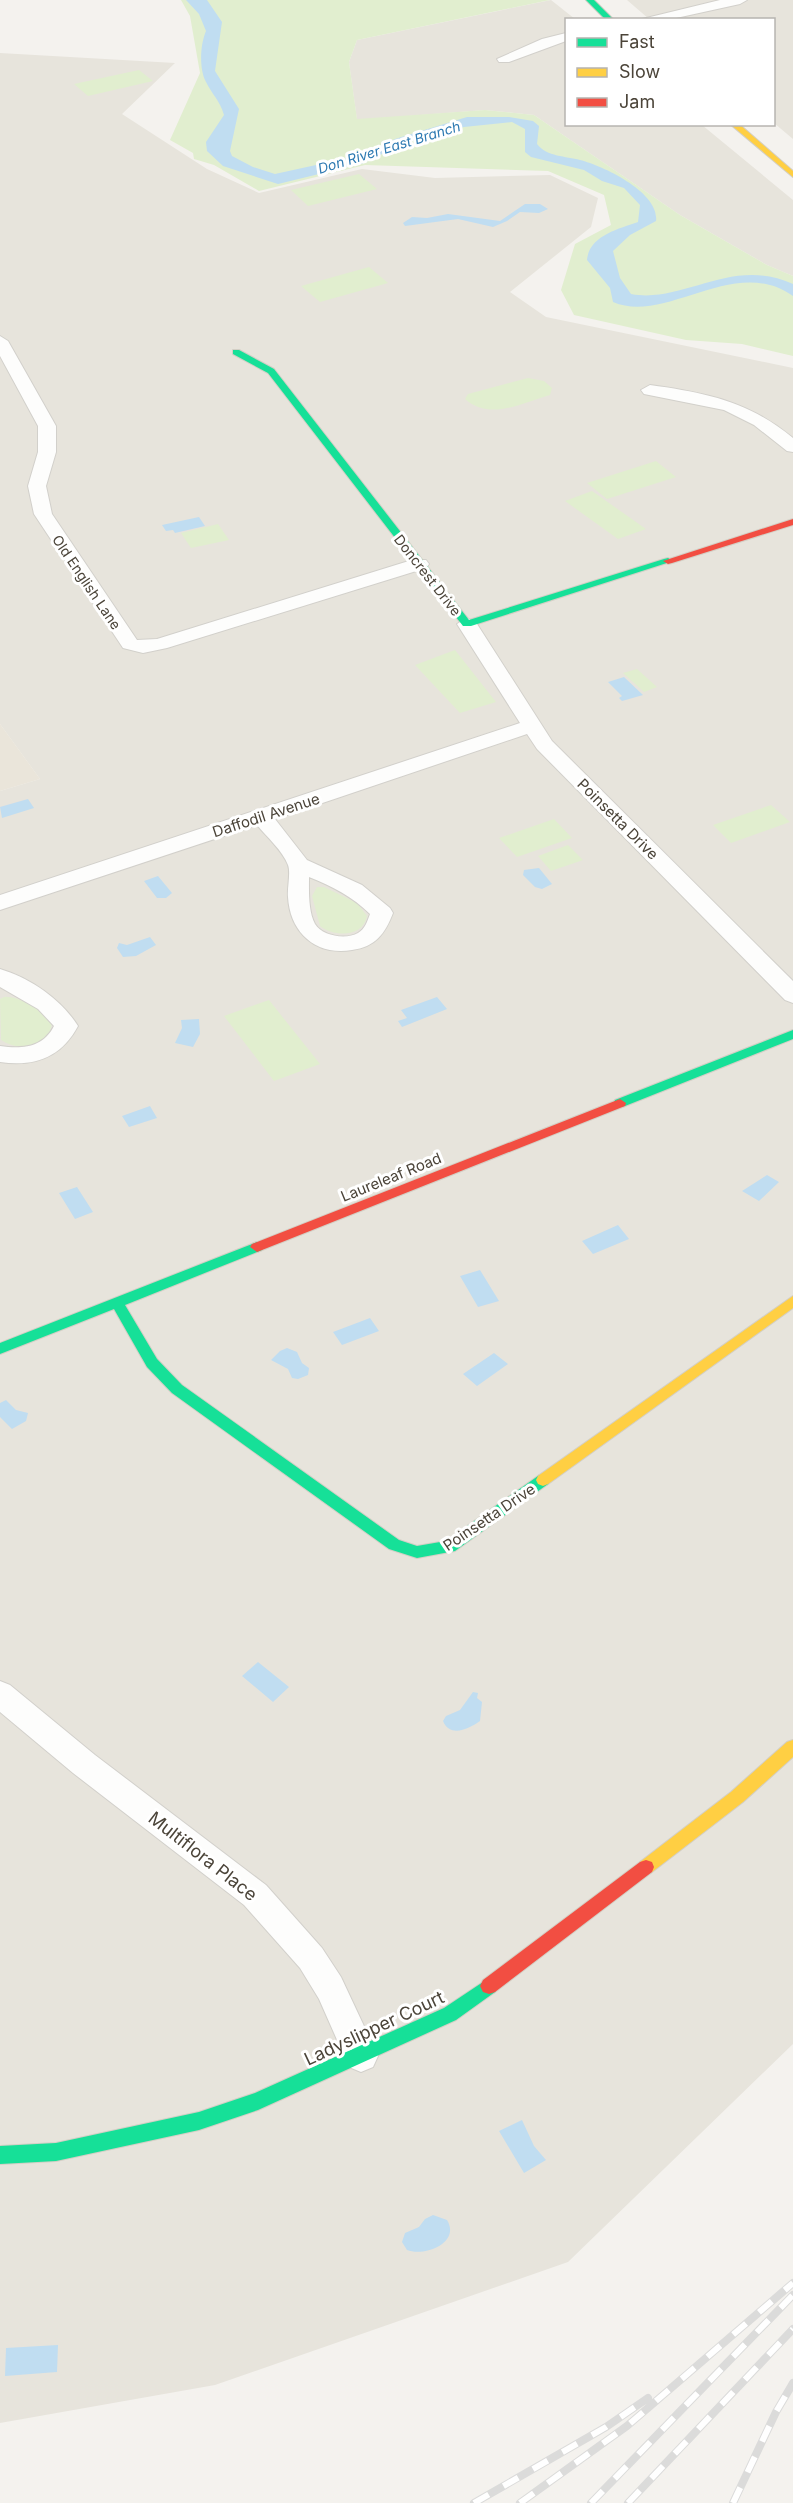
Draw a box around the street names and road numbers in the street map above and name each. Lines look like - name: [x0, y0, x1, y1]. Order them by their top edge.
- street label: Old English Lane: [49, 531, 125, 633]
- street label: Doncrest Drive: [391, 531, 465, 619]
- street label: Poinsetta Drive: [573, 774, 663, 864]
- street label: Daffodil Avenue: [210, 789, 322, 841]
- street label: Laureleaf Road: [338, 1148, 444, 1206]
- street label: Poinsetta Drive: [439, 1479, 539, 1555]
- street label: Multiflora Place: [144, 1807, 262, 1905]
- street label: Ladyslipper Court: [301, 1986, 447, 2070]

